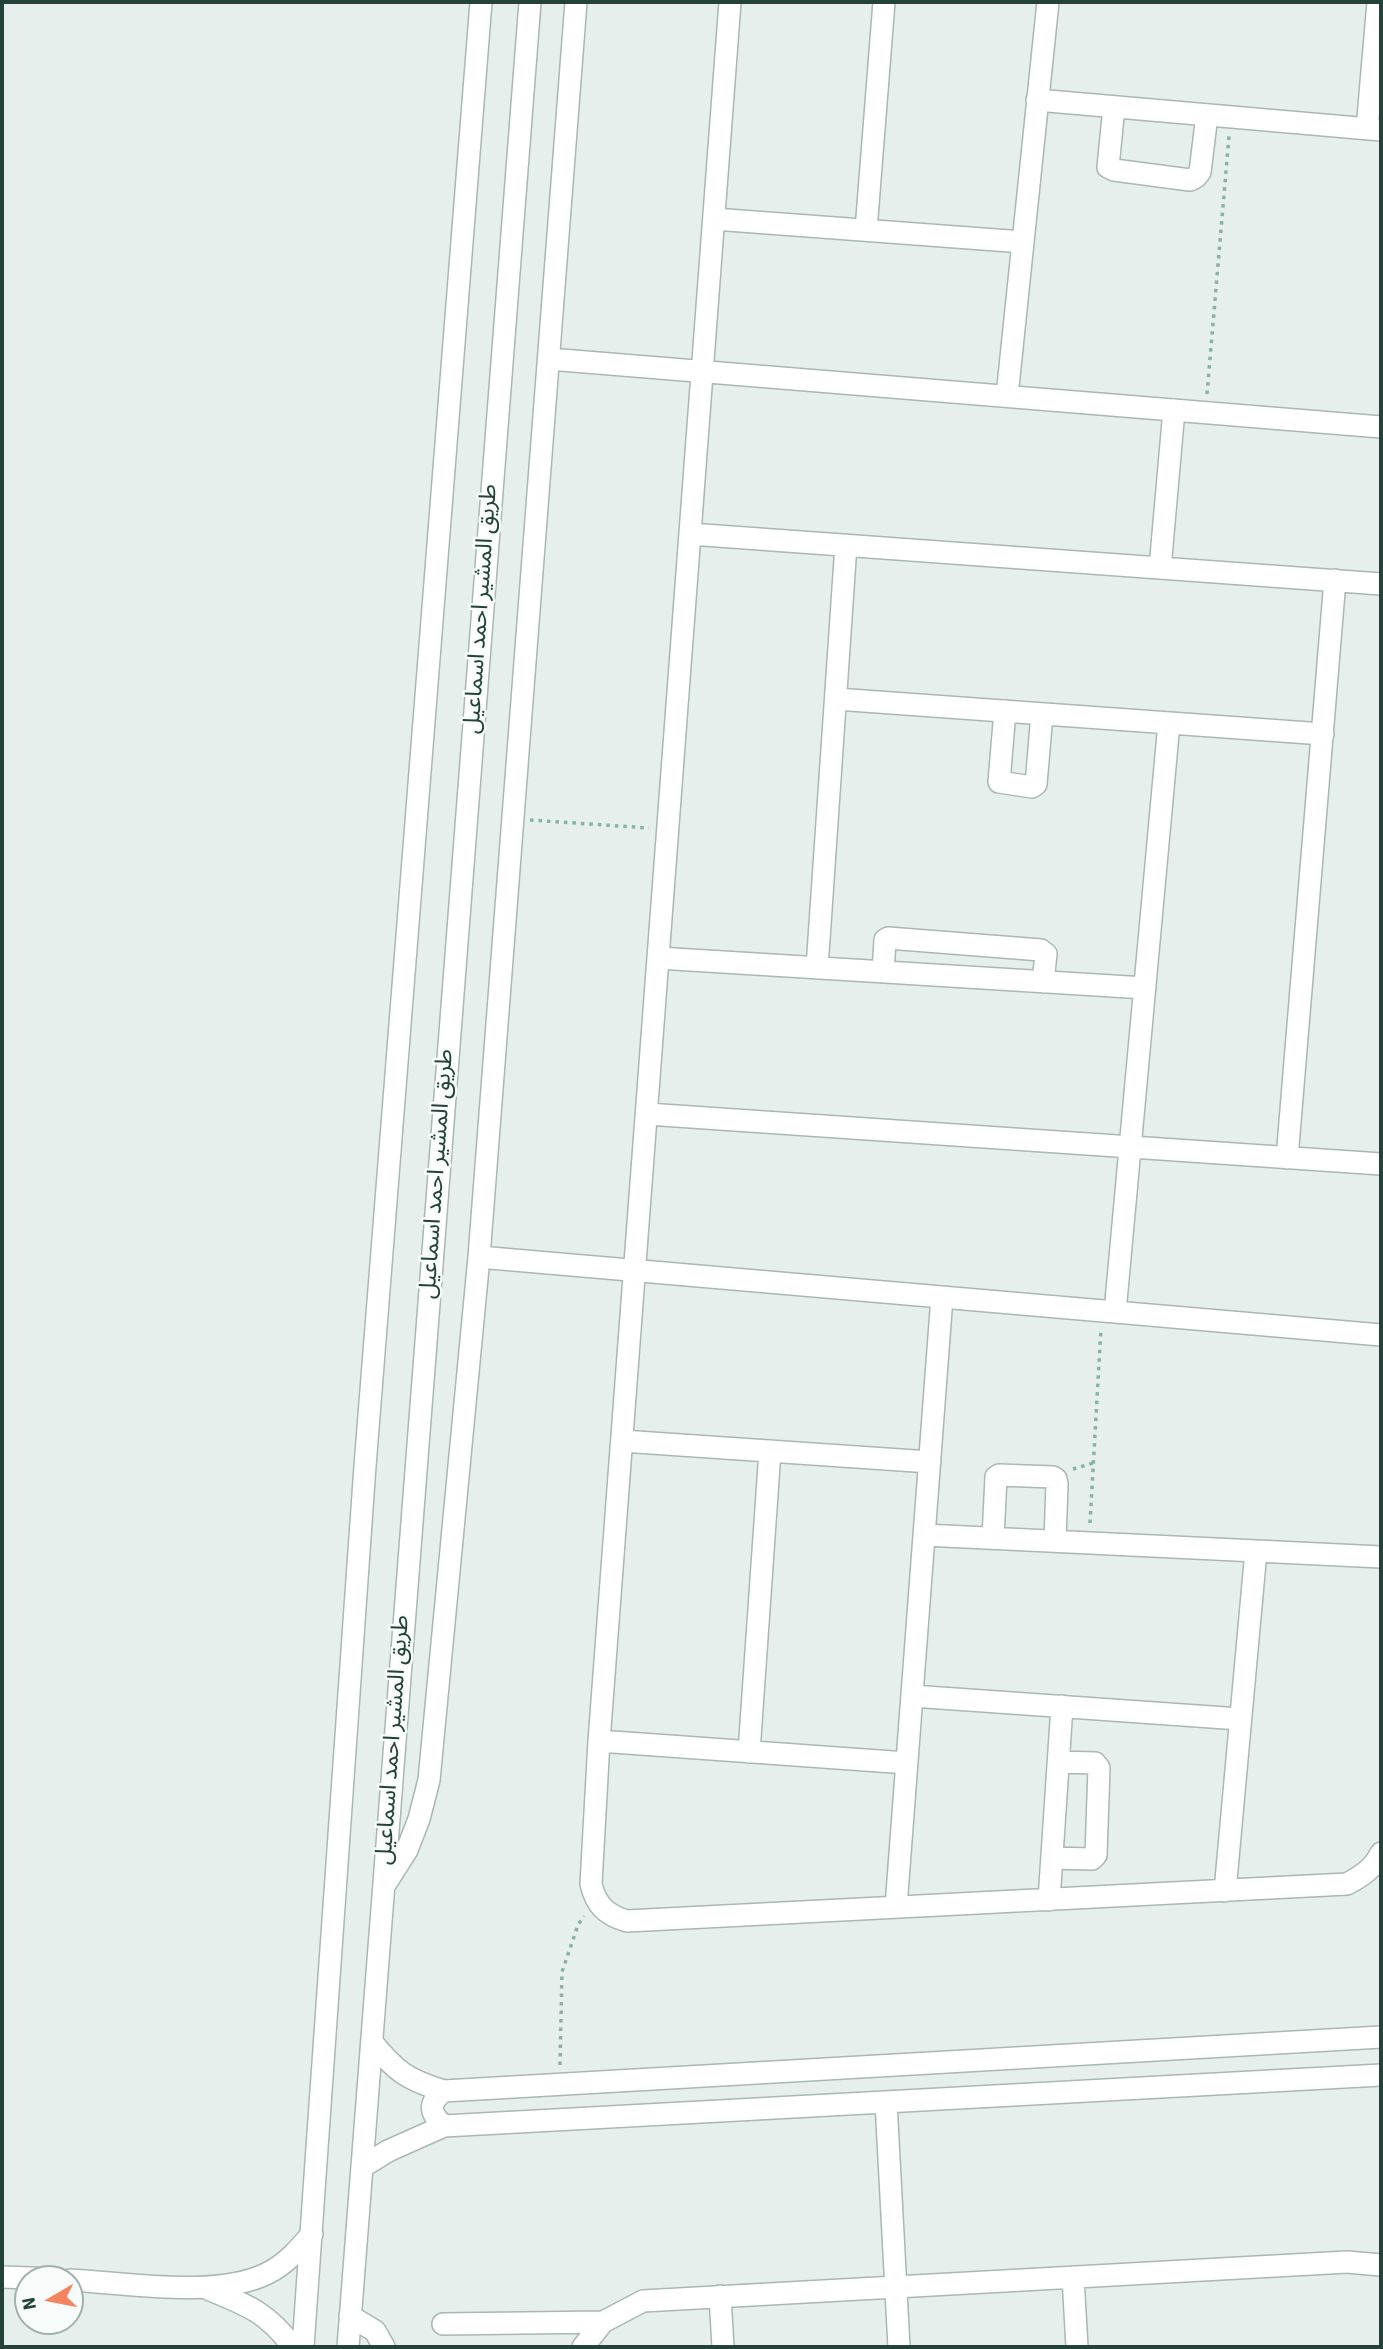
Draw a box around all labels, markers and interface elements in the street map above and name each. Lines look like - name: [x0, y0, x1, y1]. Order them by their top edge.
- street label: طريق المشير احمد اسماعيل: [460, 483, 504, 735]
- street label: طريق المشير احمد اسماعيل: [416, 1048, 460, 1300]
- street label: طريق المشير احمد اسماعيل: [372, 1614, 416, 1866]
- north arrow: [14, 2265, 84, 2335]
- text: N: [15, 2295, 44, 2312]

